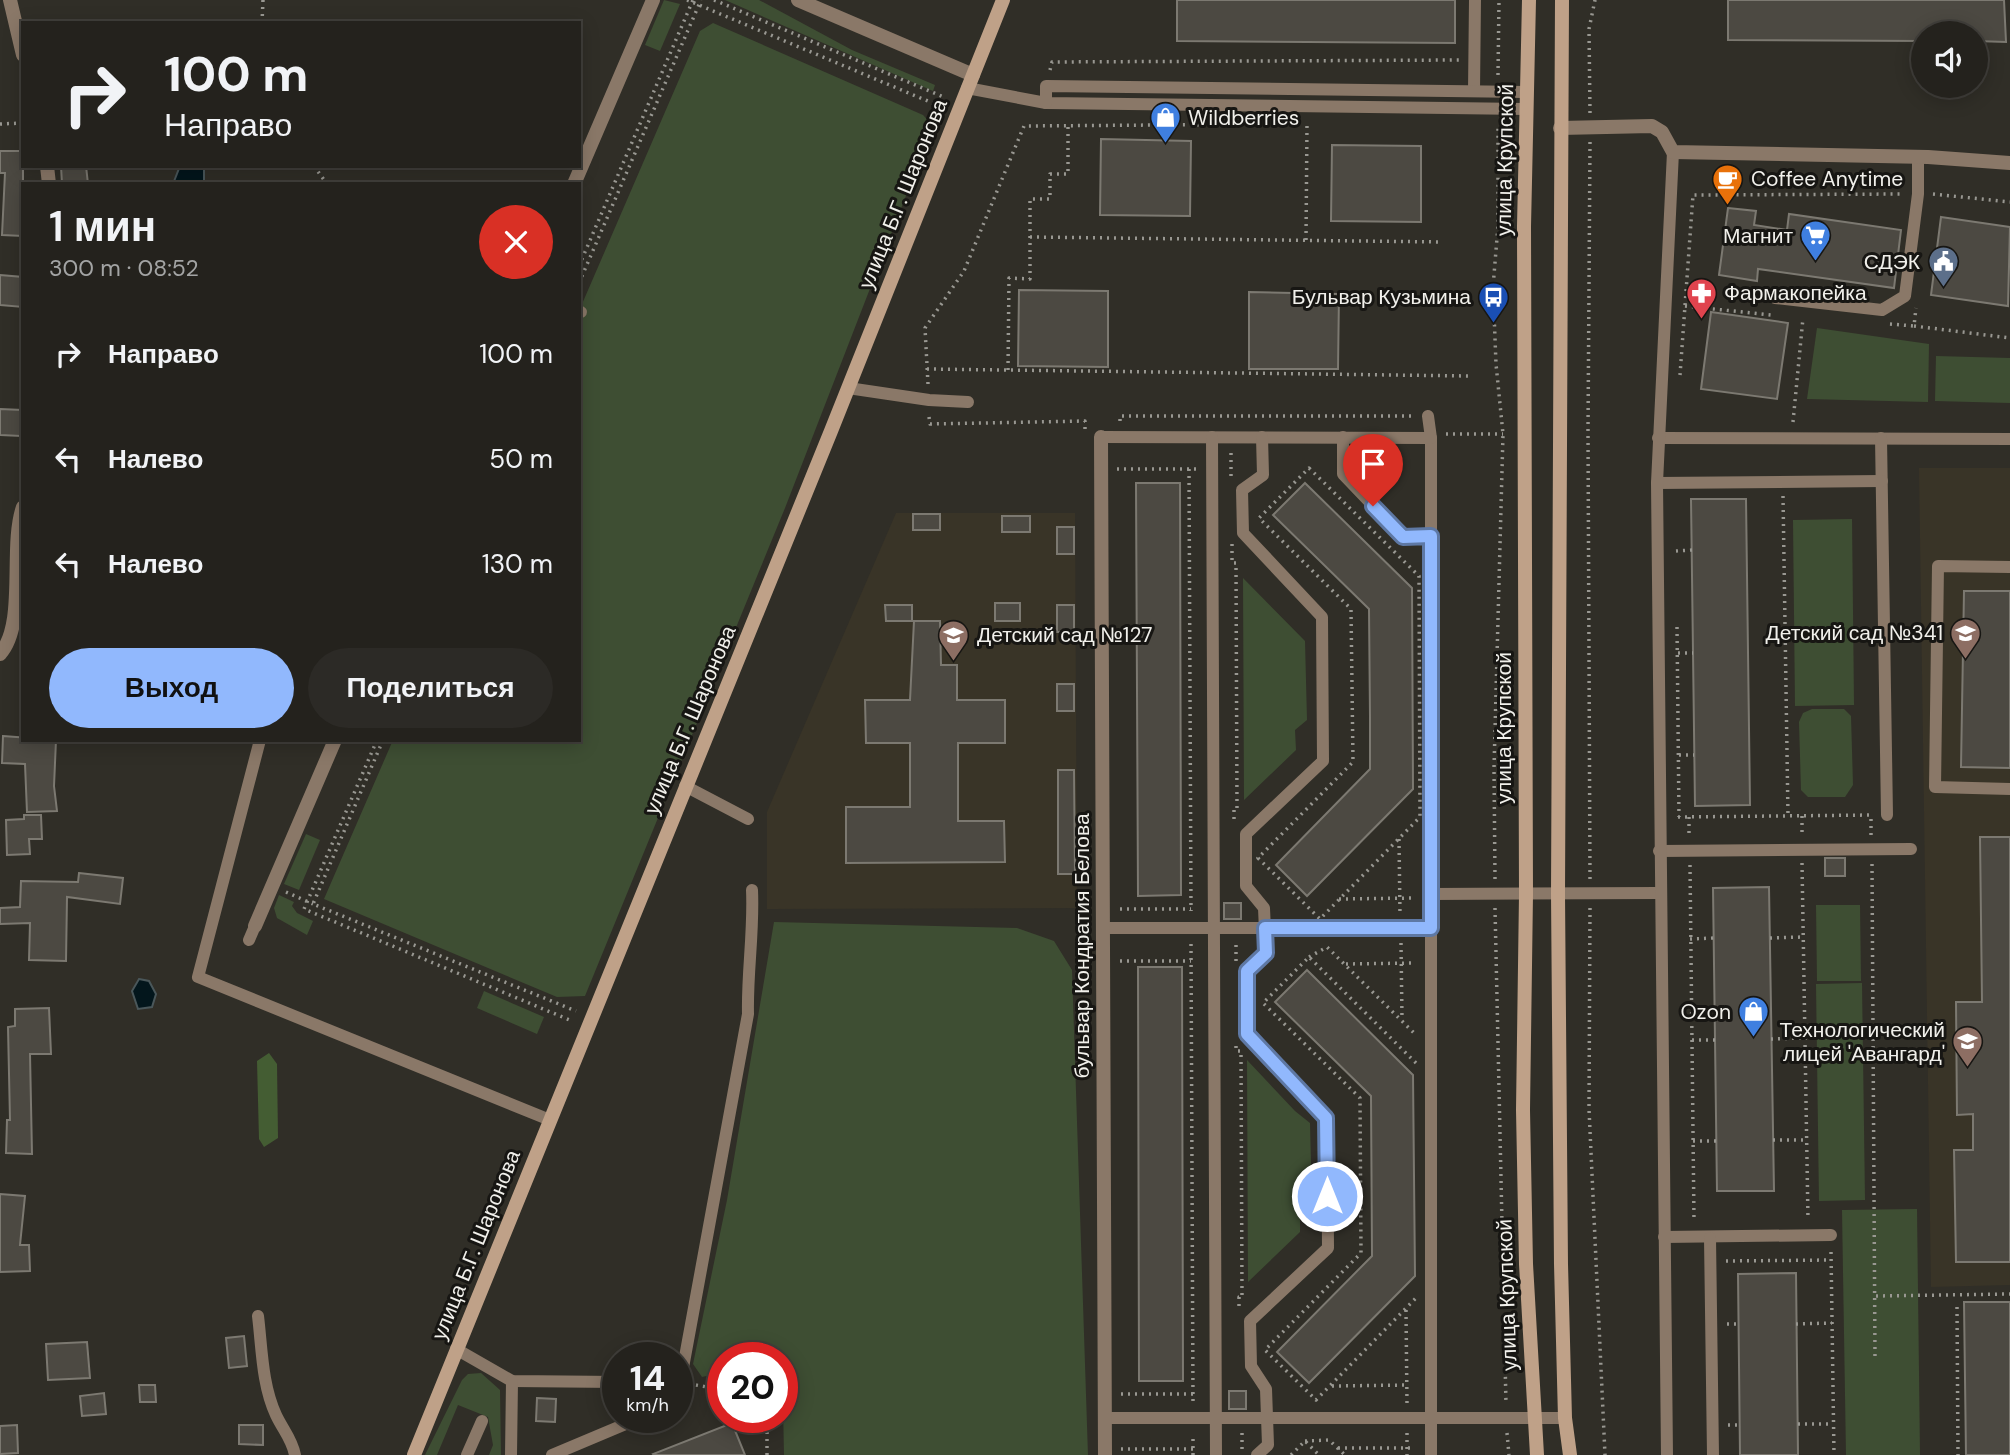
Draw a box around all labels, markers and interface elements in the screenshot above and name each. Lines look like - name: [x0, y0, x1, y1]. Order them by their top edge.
- map controls: [1911, 21, 1988, 98]
- button: sound: [1911, 21, 1988, 98]
- text: 100 m: [164, 42, 308, 106]
- icon: right: [49, 49, 140, 140]
- street label: улица Крупской: [1490, 84, 1520, 236]
- street label: улица Б.Г. Шаронова: [852, 95, 954, 293]
- shop icon: Wildberries: [1148, 101, 1182, 145]
- text: Направо: [164, 104, 292, 146]
- place label: Wildberries: [1188, 104, 1299, 132]
- cafe icon: Coffee Anytime: [1711, 162, 1745, 206]
- place label: Coffee Anytime: [1751, 165, 1903, 193]
- text: 1 мин: [49, 199, 156, 254]
- button: close: [479, 205, 553, 279]
- supermarket icon: Магнит: [1799, 219, 1833, 263]
- place label: Магнит: [1723, 222, 1793, 250]
- public building icon: СДЭК: [1926, 245, 1960, 289]
- place label: СДЭК: [1864, 248, 1921, 276]
- text: 300 m · 08:52: [49, 253, 199, 283]
- pharmacy icon: Фармакопейка: [1684, 276, 1718, 320]
- place label: Фармакопейка: [1724, 279, 1867, 307]
- bus stop icon: Бульвар Кузьмина: [1477, 280, 1511, 324]
- place label: Бульвар Кузьмина: [1292, 283, 1471, 311]
- icon: right: [49, 335, 87, 373]
- text: Направо: [108, 337, 219, 371]
- text: 100 m: [479, 337, 553, 371]
- pin: [1343, 434, 1403, 506]
- icon: left: [49, 440, 87, 478]
- text: Налево: [108, 442, 203, 476]
- text: 50 m: [489, 442, 553, 476]
- icon: arrive: [1354, 445, 1392, 483]
- icon: left: [49, 545, 87, 583]
- text: Налево: [108, 547, 203, 581]
- text: 130 m: [482, 547, 553, 581]
- school or university icon: Детский сад №341: [1949, 616, 1983, 660]
- school or university icon: Детский сад №127: [937, 618, 971, 662]
- place label: Детский сад №341: [1765, 619, 1943, 647]
- street label: улица Б.Г. Шаронова: [638, 621, 743, 819]
- place label: Детский сад №127: [977, 621, 1152, 649]
- button: Выход: [49, 648, 294, 728]
- button: Поделиться: [308, 648, 553, 728]
- street label: улица Крупской: [1490, 652, 1518, 804]
- street label: бульвар Кондратия Белова: [1068, 813, 1096, 1079]
- shop icon: Ozon: [1737, 995, 1771, 1039]
- place label: Ozon: [1681, 998, 1731, 1026]
- place label: Технологический лицей 'Авангард': [1779, 1016, 1945, 1068]
- school or university icon: Технологический лицей 'Авангард': [1951, 1025, 1985, 1069]
- street label: улица Б.Г. Шаронова: [425, 1146, 527, 1344]
- position arrow: [1290, 1159, 1364, 1233]
- street label: улица Крупской: [1490, 1218, 1524, 1372]
- speed limit sign: 20: [707, 1342, 798, 1433]
- text: 14: [630, 1355, 665, 1401]
- text: km/h: [626, 1393, 669, 1417]

